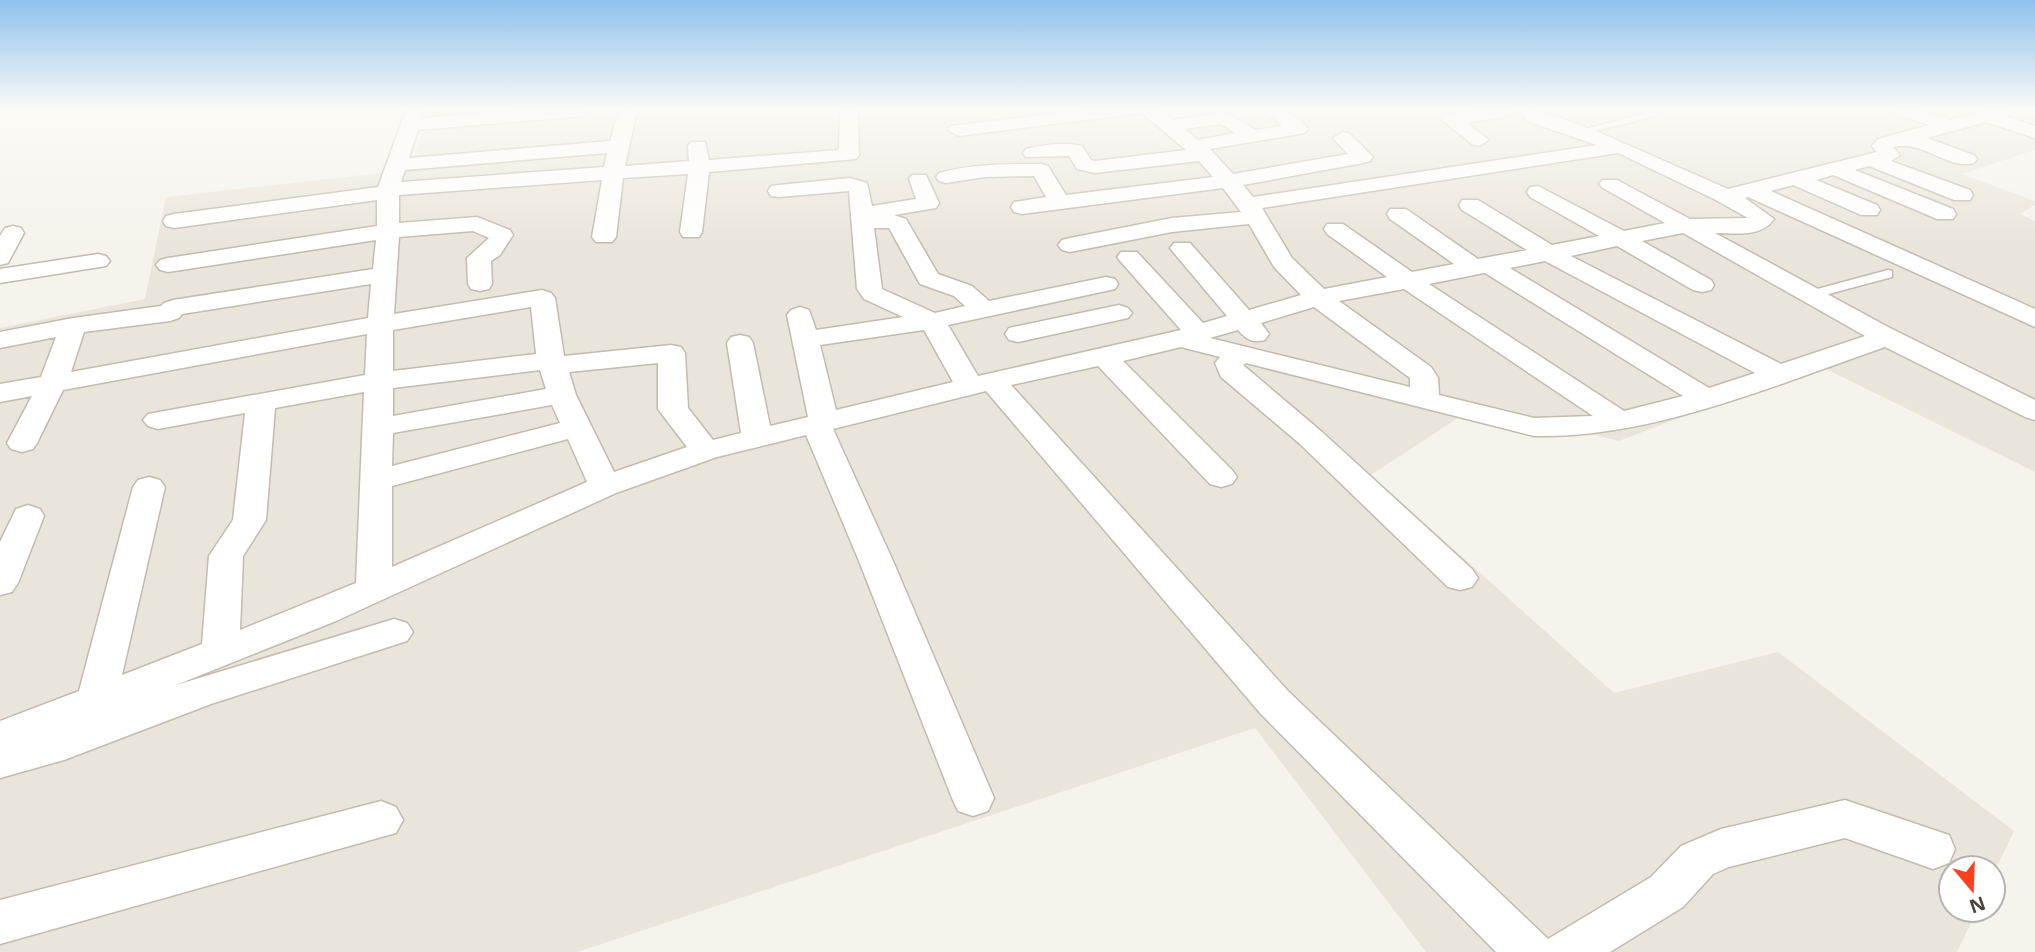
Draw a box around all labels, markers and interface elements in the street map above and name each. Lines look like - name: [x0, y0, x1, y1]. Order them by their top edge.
- north arrow: [1937, 854, 2007, 924]
- text: N: [1966, 890, 1989, 920]

